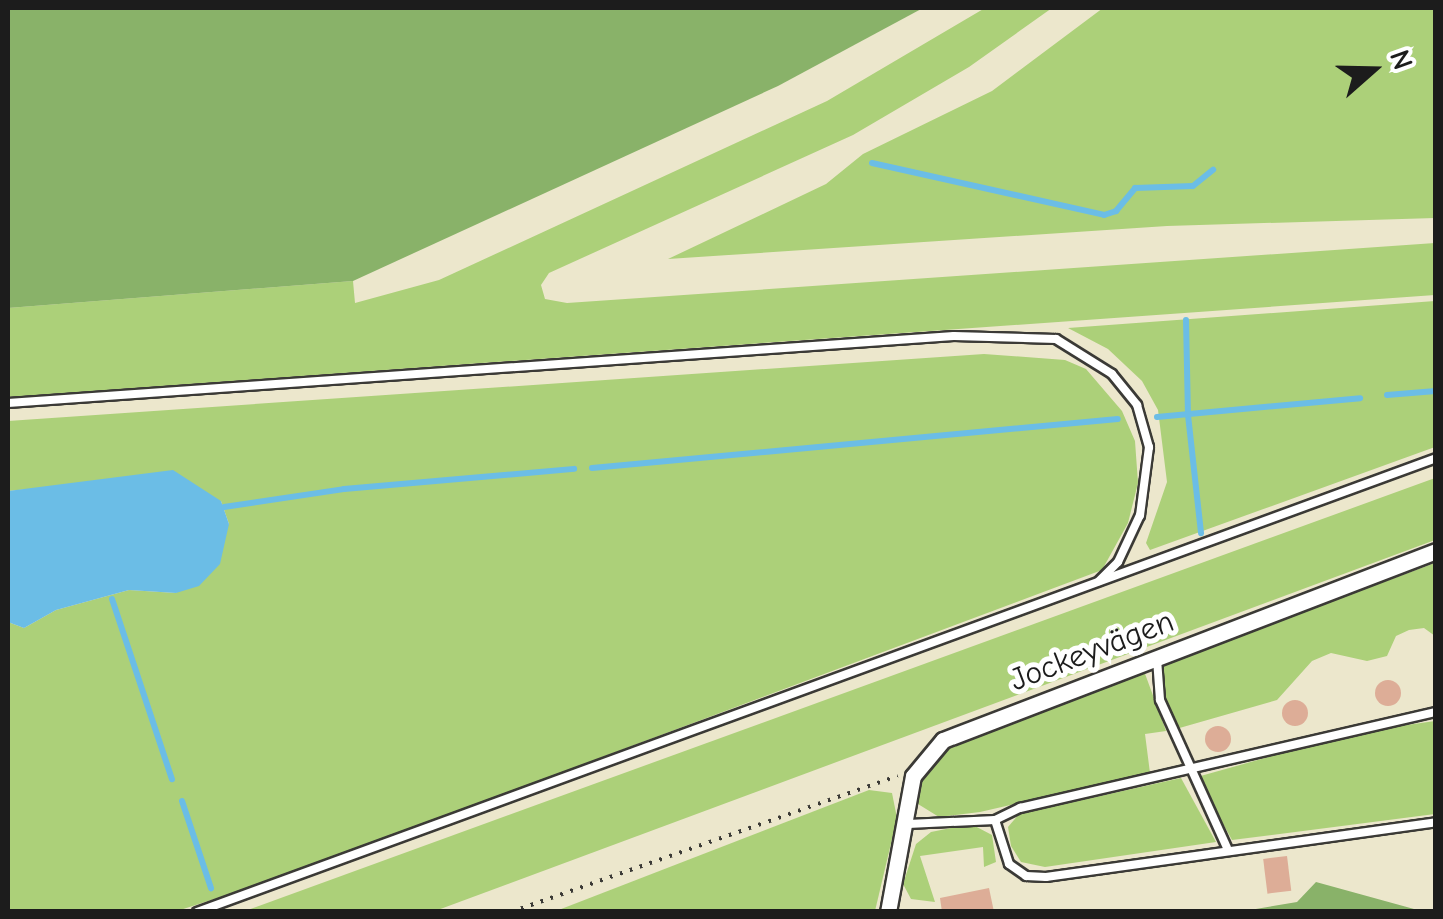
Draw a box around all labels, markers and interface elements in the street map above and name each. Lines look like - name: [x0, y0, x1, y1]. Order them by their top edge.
- north arrow: [1323, 20, 1423, 120]
- text: N: [1383, 46, 1419, 74]
- street label: Jockeyvägen: [1005, 602, 1179, 700]

